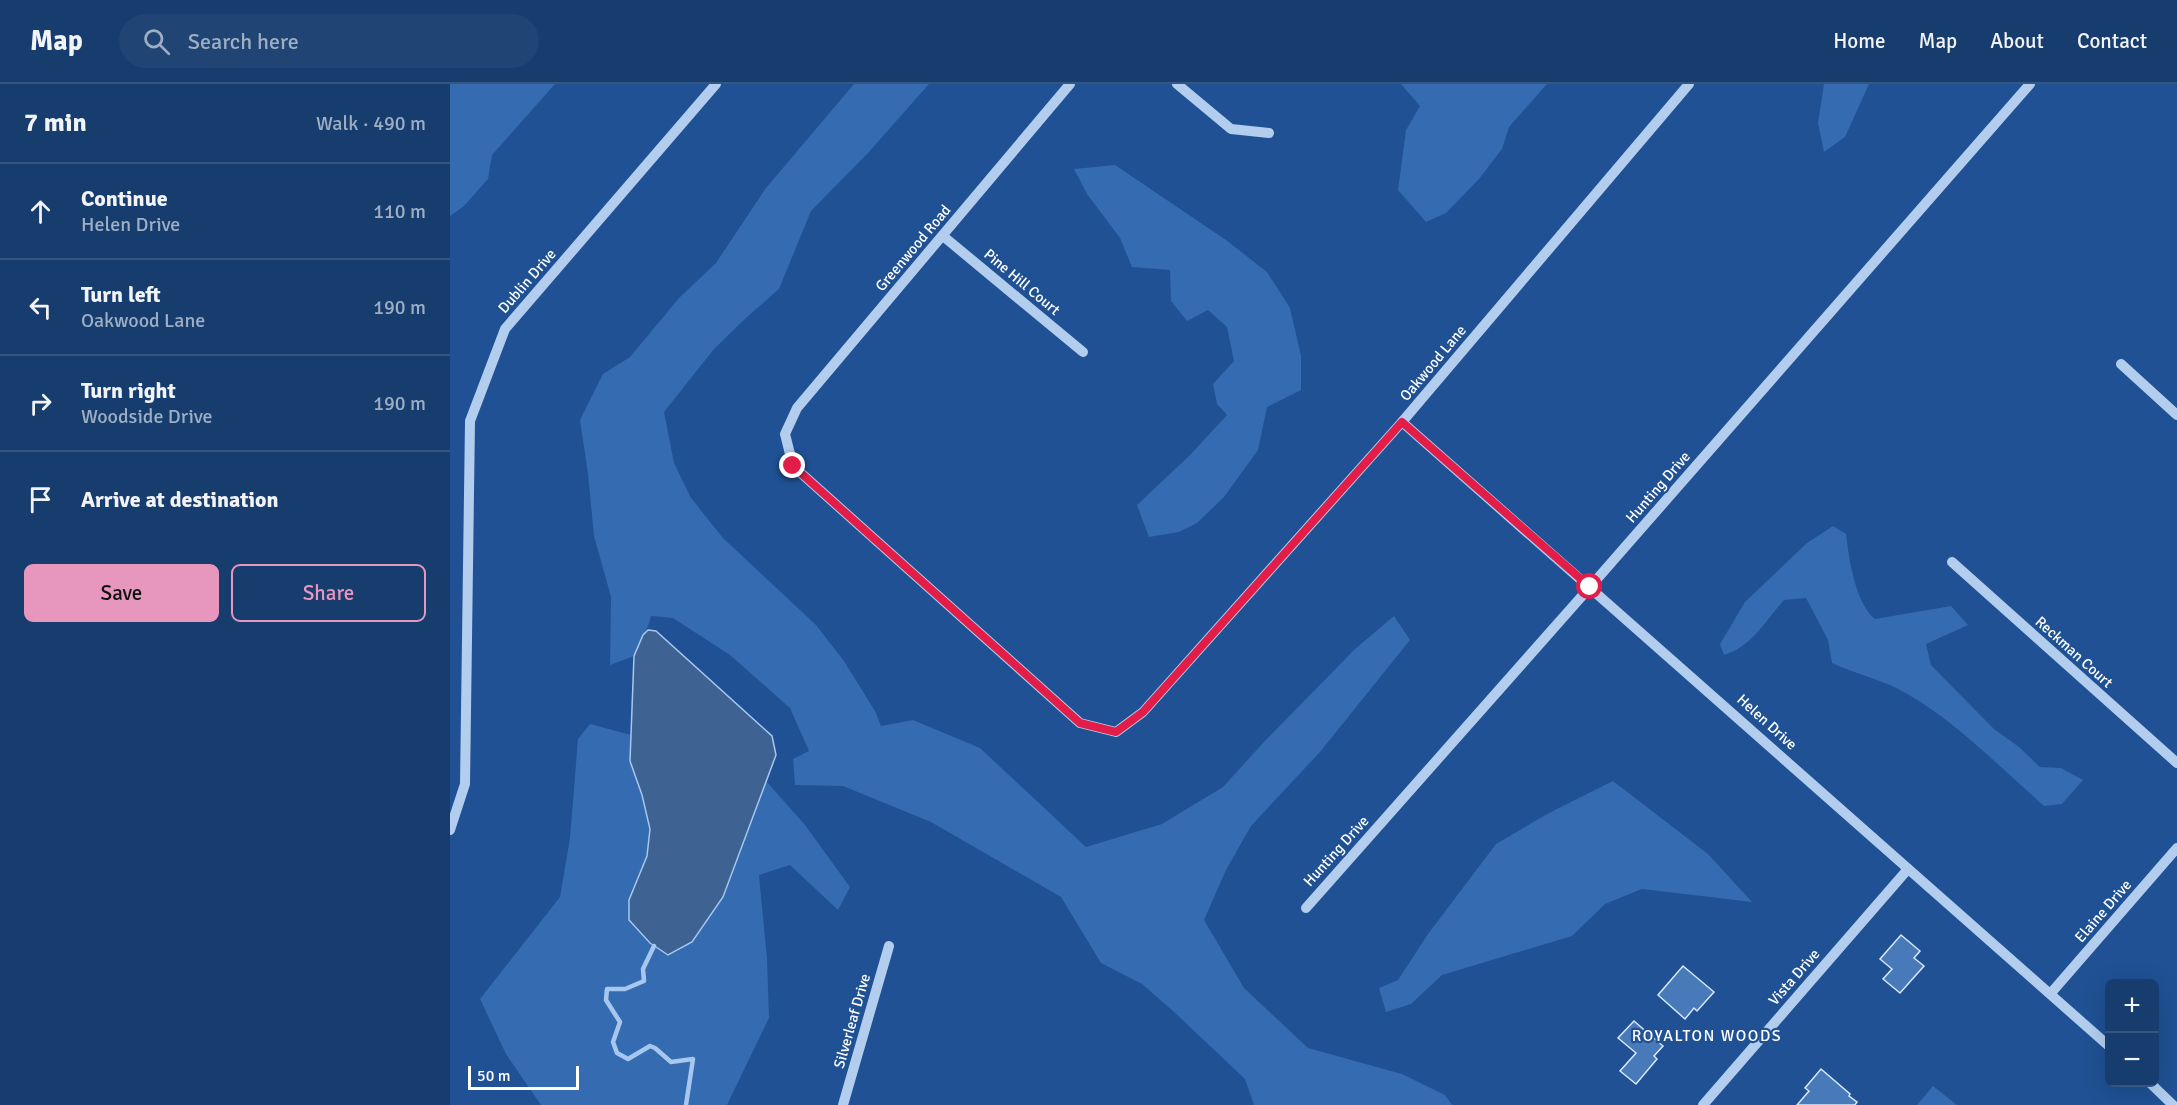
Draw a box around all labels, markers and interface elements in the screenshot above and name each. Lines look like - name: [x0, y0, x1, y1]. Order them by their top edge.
- search box: [119, 14, 539, 68]
- text: Map: [30, 24, 83, 58]
- icon: search: [140, 25, 173, 58]
- text: Search here: [188, 28, 299, 55]
- text: Home: [1833, 28, 1886, 54]
- text: Map: [1919, 28, 1957, 54]
- text: About: [1990, 28, 2044, 54]
- text: Contact: [2077, 28, 2147, 54]
- text: 7 min: [24, 107, 87, 139]
- text: Walk · 490 m: [316, 111, 426, 136]
- text: Continue: [81, 185, 168, 212]
- icon: ahead: [24, 195, 57, 228]
- text: 110 m: [373, 199, 426, 224]
- street label: Greenwood Road: [872, 201, 954, 295]
- text: Helen Drive: [81, 212, 180, 237]
- street label: Dublin Drive: [494, 245, 560, 317]
- street label: Pine Hill Court: [980, 245, 1064, 319]
- text: Turn left: [81, 281, 161, 308]
- icon: left: [24, 291, 57, 324]
- text: 190 m: [373, 295, 426, 320]
- text: Oakwood Lane: [81, 308, 205, 333]
- street label: Oakwood Lane: [1396, 321, 1470, 405]
- text: Turn right: [81, 377, 176, 404]
- icon: right: [24, 387, 57, 420]
- text: 190 m: [373, 391, 426, 416]
- text: Woodside Drive: [81, 404, 213, 429]
- street label: Hunting Drive: [1622, 448, 1694, 526]
- route end: [779, 452, 805, 478]
- icon: arrive: [24, 483, 57, 516]
- text: Arrive at destination: [81, 486, 278, 513]
- button: Save: [24, 564, 219, 622]
- button: Share: [231, 564, 426, 622]
- route start: [1576, 573, 1602, 599]
- street label: Reckman Court: [2032, 613, 2116, 691]
- street label: Helen Drive: [1733, 690, 1801, 754]
- street label: Hunting Drive: [1300, 812, 1372, 890]
- street label: Elaine Drive: [2071, 876, 2135, 946]
- street label: Vista Drive: [1765, 945, 1823, 1009]
- street label: Silverleaf Drive: [830, 972, 874, 1070]
- map controls: [2105, 979, 2159, 1087]
- button: +: [2105, 979, 2159, 1033]
- district label: ROYALTON WOODS: [1632, 1026, 1782, 1046]
- button: −: [2105, 1033, 2159, 1087]
- scale bar: [468, 1063, 579, 1090]
- text: 50 m: [477, 1066, 511, 1086]

